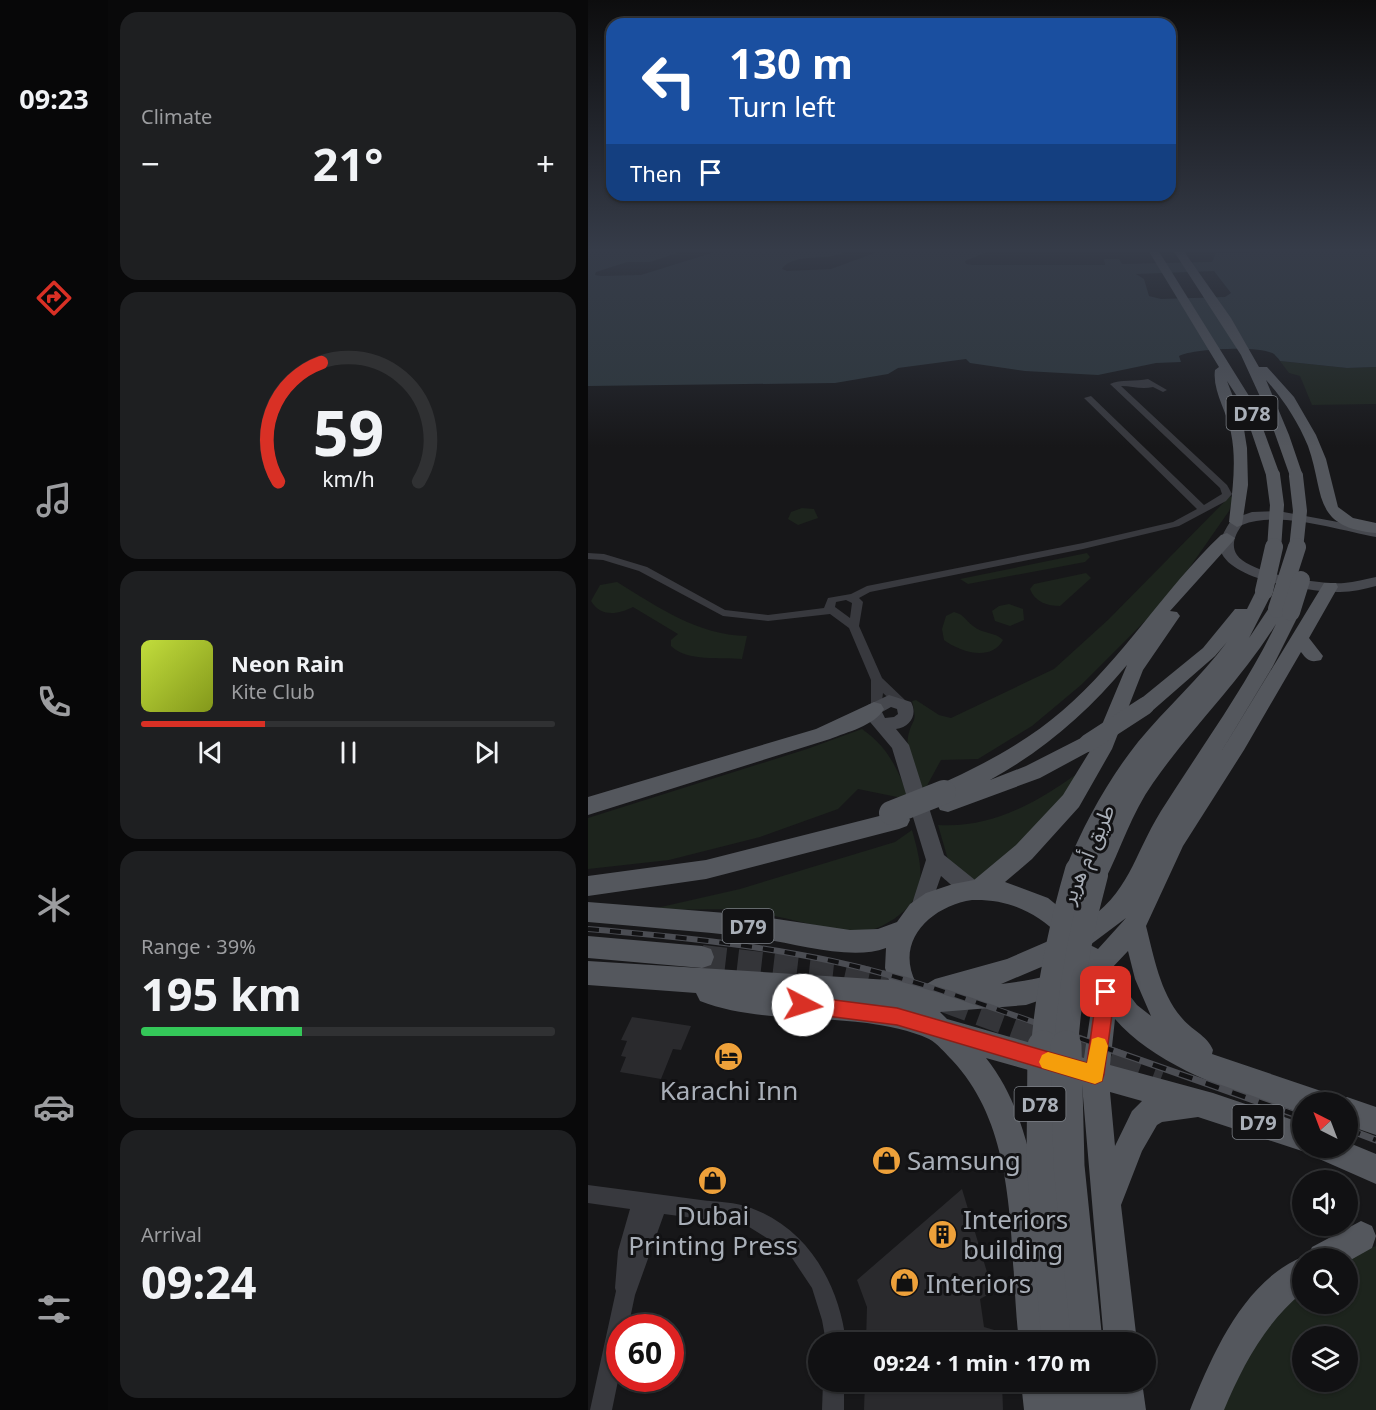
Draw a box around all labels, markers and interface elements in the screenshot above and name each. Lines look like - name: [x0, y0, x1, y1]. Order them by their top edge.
- text: 130 m: [729, 34, 853, 91]
- icon: left: [630, 42, 708, 120]
- text: 09:23: [19, 80, 89, 117]
- text: Turn left: [729, 88, 835, 125]
- text: Climate: [141, 103, 212, 130]
- text: 21°: [313, 133, 383, 194]
- text: −: [141, 141, 160, 186]
- text: +: [536, 141, 555, 186]
- icon: arrive: [694, 156, 727, 189]
- text: Then: [630, 158, 682, 188]
- icon: directions: [33, 277, 75, 319]
- text: 59: [312, 390, 384, 475]
- road number: D78: [1226, 396, 1278, 430]
- text: km/h: [322, 465, 374, 494]
- icon: music: [33, 479, 75, 521]
- text: Neon Rain: [231, 648, 344, 678]
- text: Kite Club: [231, 678, 315, 705]
- icon: phone: [33, 681, 75, 723]
- icon: previous: [194, 736, 227, 769]
- icon: pause: [332, 736, 365, 769]
- icon: next: [470, 736, 503, 769]
- street label: طريق أم هرير: [1053, 800, 1123, 910]
- icon: climate: [33, 884, 75, 926]
- road number: D79: [722, 909, 774, 943]
- text: Range · 39%: [141, 933, 256, 960]
- text: 195 km: [141, 963, 302, 1024]
- pin: [1080, 966, 1131, 1017]
- position arrow: [771, 973, 835, 1037]
- icon: arrive: [1089, 975, 1122, 1008]
- hotel icon: Karachi Inn: [713, 1040, 745, 1072]
- place label: Karachi Inn: [660, 1072, 798, 1108]
- icon: car: [33, 1086, 75, 1128]
- road number: D78: [1014, 1087, 1066, 1121]
- north arrow: [1292, 1092, 1358, 1158]
- map controls: [1292, 1092, 1358, 1392]
- road number: D79: [1232, 1105, 1284, 1139]
- place label: Samsung: [907, 1142, 1021, 1178]
- shop icon: Samsung: [870, 1144, 902, 1176]
- shop icon: Dubai Printing Press: [697, 1165, 729, 1197]
- button: sound: [1292, 1170, 1358, 1236]
- place label: Dubai Printing Press: [628, 1197, 798, 1263]
- place label: Interiors building: [963, 1201, 1068, 1267]
- building icon: Interiors building: [926, 1218, 958, 1250]
- text: Arrival: [141, 1221, 202, 1248]
- button: search: [1292, 1248, 1358, 1314]
- text: 09:24: [141, 1251, 257, 1312]
- place label: Interiors: [926, 1265, 1031, 1301]
- shop icon: Interiors: [889, 1267, 921, 1299]
- icon: filters: [33, 1288, 75, 1330]
- speed limit sign: 60: [606, 1314, 684, 1392]
- button: layers: [1292, 1326, 1358, 1392]
- text: 09:24 · 1 min · 170 m: [873, 1347, 1091, 1377]

